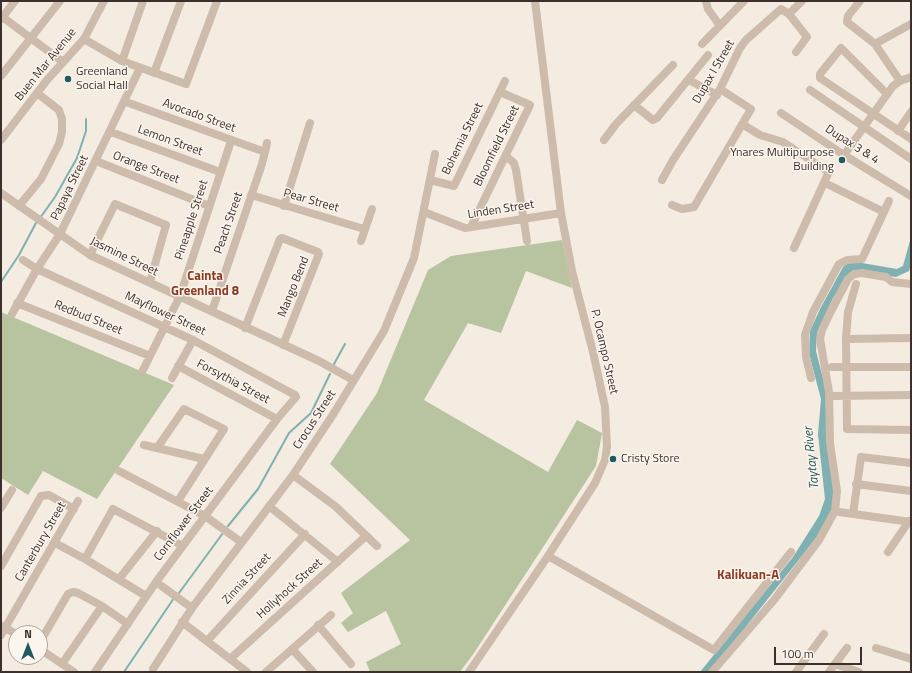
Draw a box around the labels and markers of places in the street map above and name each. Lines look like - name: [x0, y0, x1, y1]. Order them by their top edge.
- place label: Greenland Social Hall: [76, 65, 128, 93]
- marker: Greenland Social Hall: [63, 74, 73, 84]
- place label: Ynares Multipurpose Building: [730, 146, 834, 174]
- marker: Ynares Multipurpose Building: [837, 155, 847, 165]
- place label: Cristy Store: [621, 452, 680, 466]
- marker: Cristy Store: [608, 454, 618, 464]

